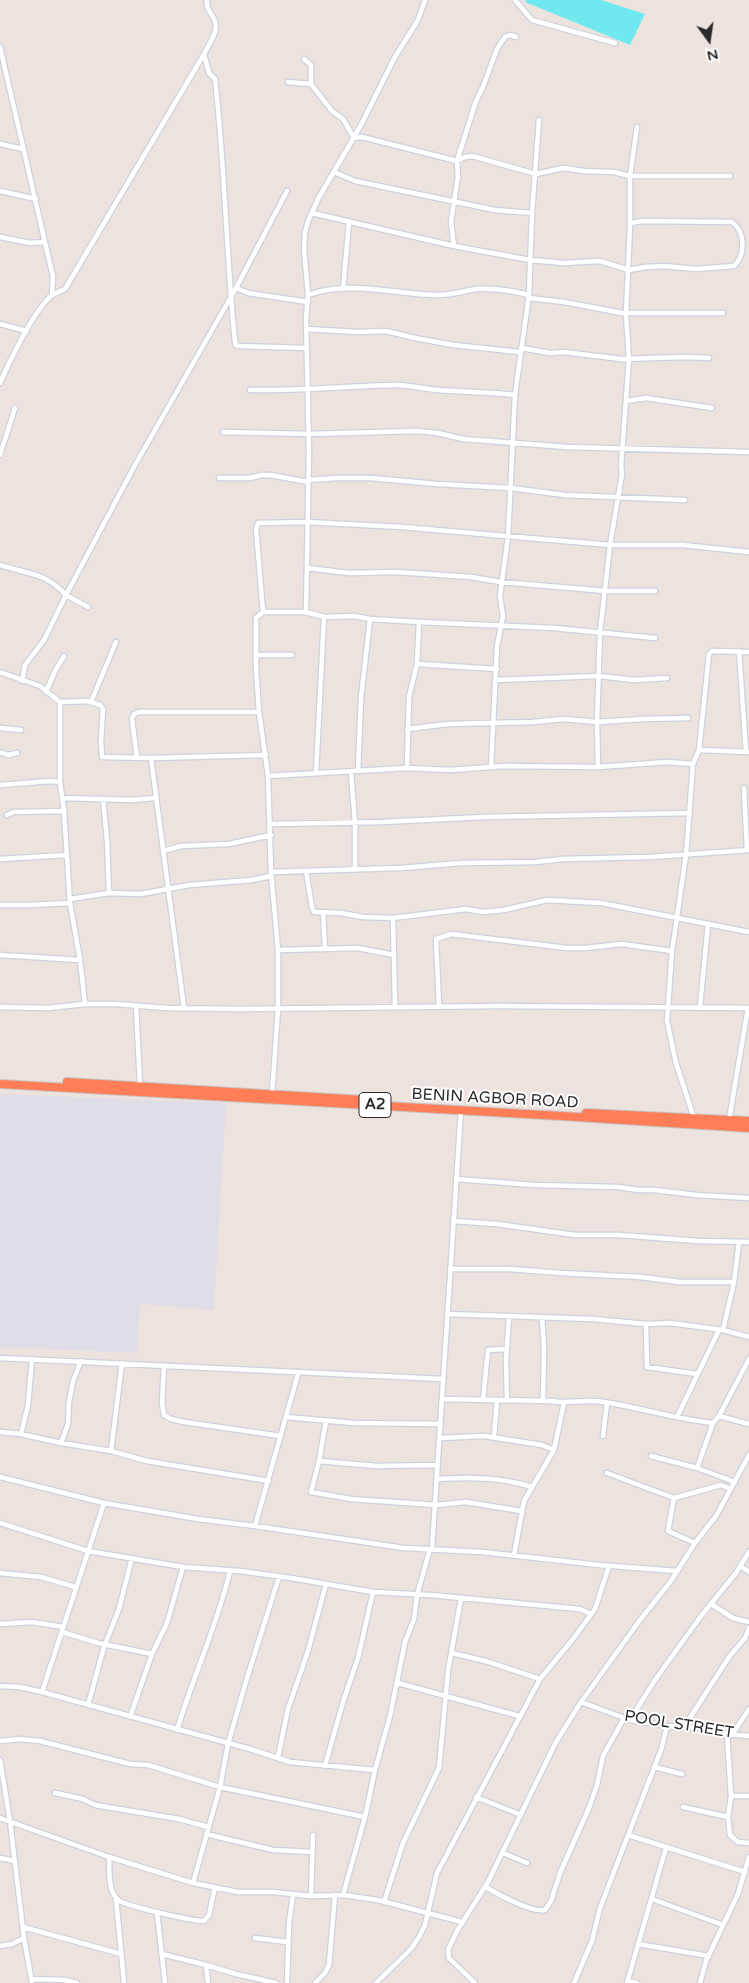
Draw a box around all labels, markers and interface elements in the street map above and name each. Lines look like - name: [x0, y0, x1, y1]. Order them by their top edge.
- north arrow: [684, 15, 734, 65]
- text: N: [705, 45, 720, 65]
- street label: BENIN AGBOR ROAD: [411, 1085, 579, 1113]
- road number: A2: [359, 1092, 391, 1118]
- street label: POOL STREET: [623, 1707, 735, 1743]

